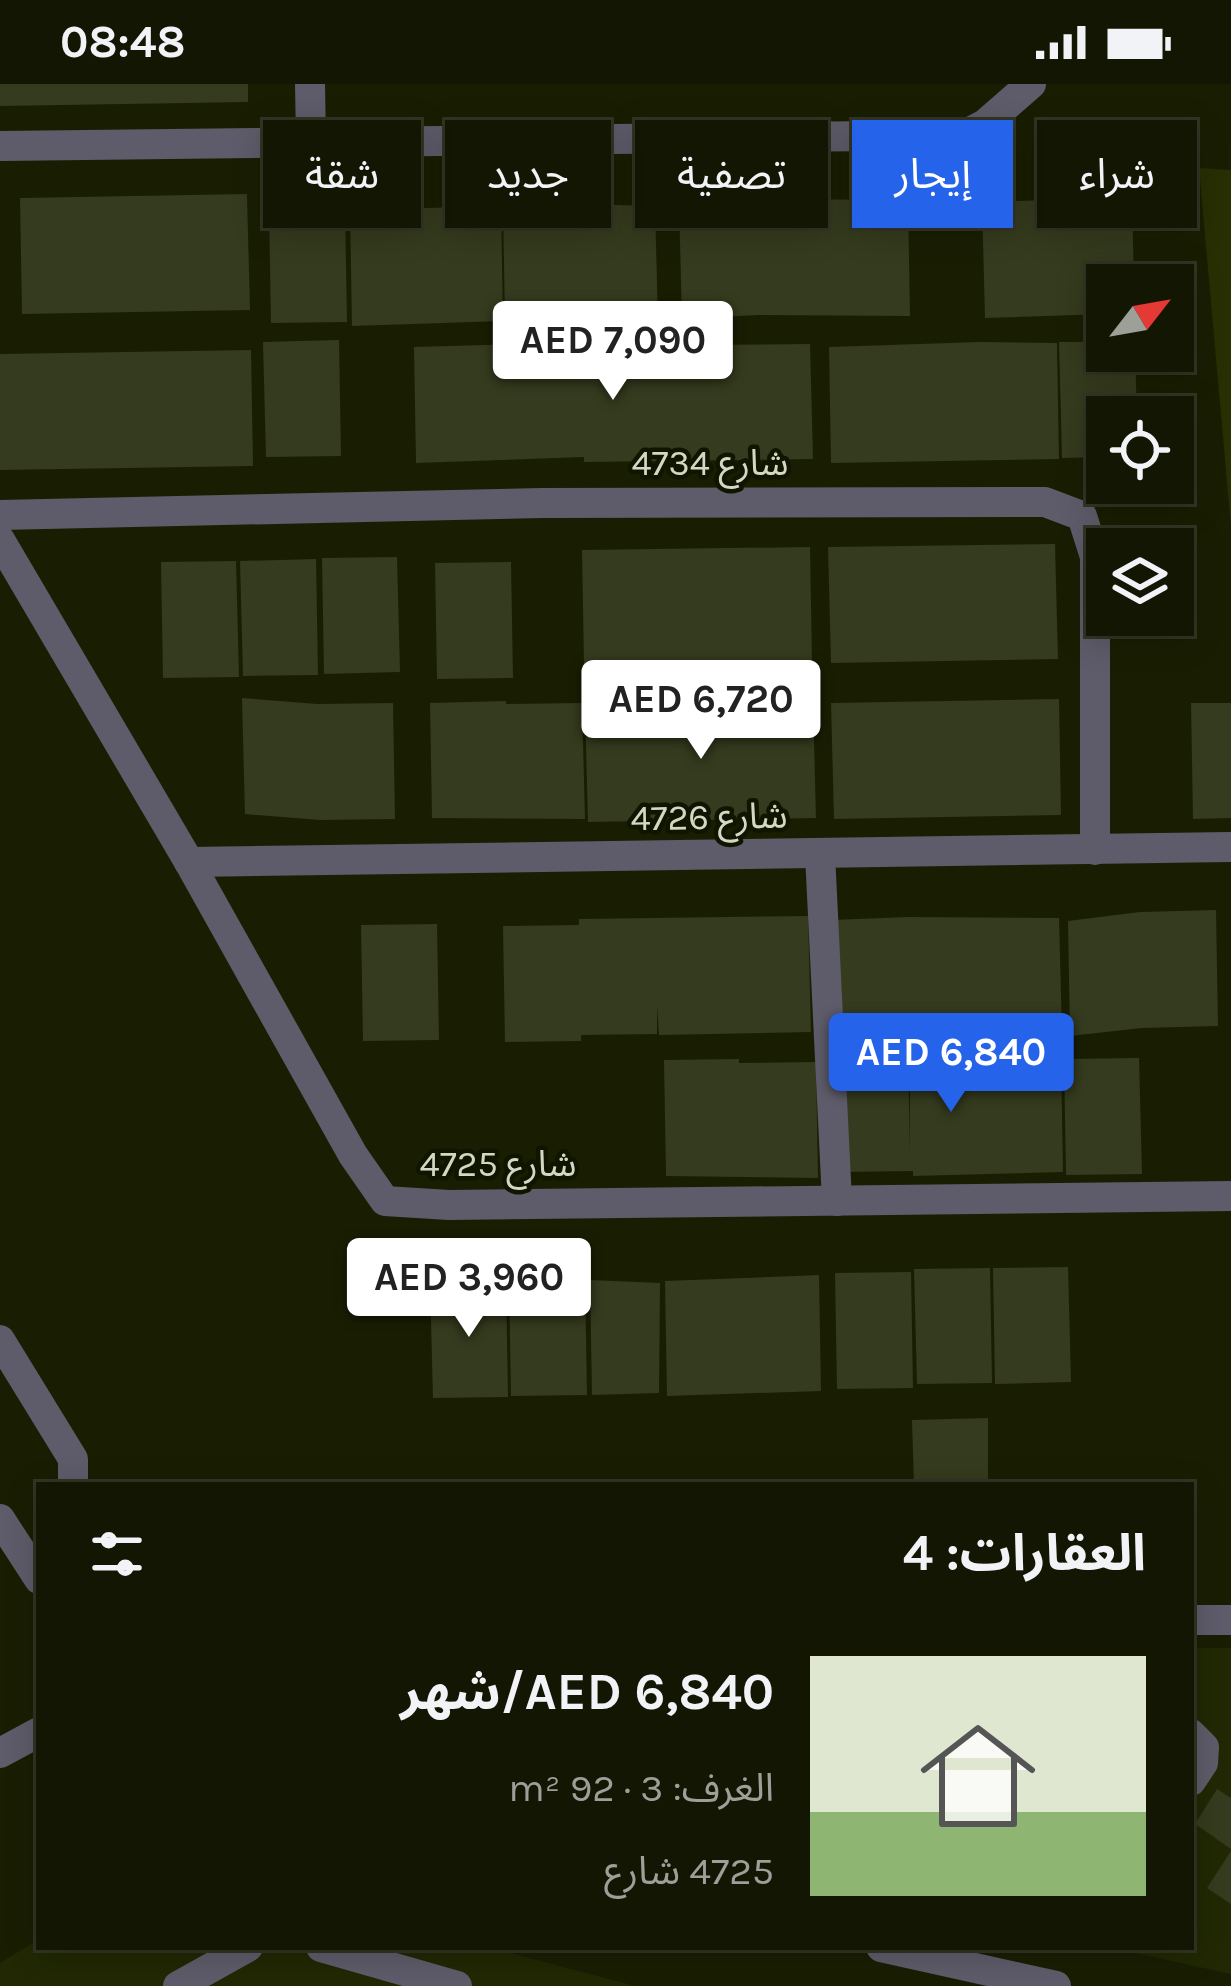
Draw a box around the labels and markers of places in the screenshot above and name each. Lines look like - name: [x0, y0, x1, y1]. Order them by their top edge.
- pin: AED 7,090: [476, 301, 750, 403]
- pin: AED 6,720: [564, 660, 838, 762]
- pin: AED 6,840: [814, 1013, 1088, 1115]
- pin: AED 3,960: [332, 1238, 606, 1340]

